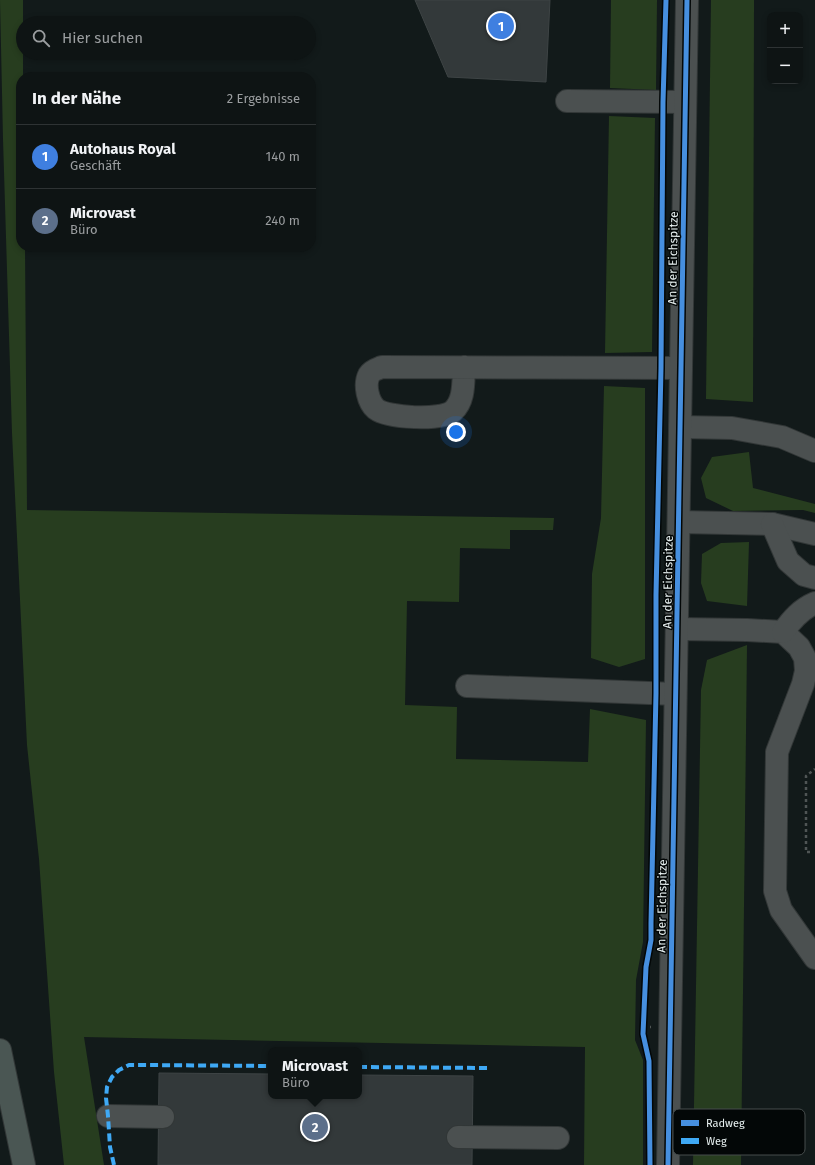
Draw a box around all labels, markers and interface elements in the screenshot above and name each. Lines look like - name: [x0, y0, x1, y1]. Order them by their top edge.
- pin: 1: [488, 11, 514, 41]
- map controls: [767, 12, 803, 84]
- button: +: [767, 12, 803, 48]
- search box: [16, 16, 316, 60]
- icon: search: [30, 27, 52, 49]
- text: Hier suchen: [62, 29, 143, 47]
- button: −: [767, 48, 803, 84]
- text: In der Nähe: [32, 88, 121, 109]
- text: 2 Ergebnisse: [227, 91, 300, 106]
- text: Autohaus Royal: [70, 140, 176, 158]
- text: 1: [42, 149, 48, 164]
- text: 140 m: [266, 149, 300, 164]
- text: Geschäft: [70, 158, 121, 173]
- text: Microvast: [70, 204, 136, 222]
- street label: An der Eichspitze: [665, 211, 681, 305]
- text: 2: [42, 213, 48, 228]
- text: 240 m: [265, 213, 300, 228]
- text: Büro: [70, 222, 98, 237]
- your location: [446, 422, 466, 442]
- street label: An der Eichspitze: [660, 535, 676, 629]
- street label: An der Eichspitze: [654, 859, 670, 953]
- popup: [268, 1047, 362, 1099]
- text: Microvast: [282, 1057, 348, 1075]
- text: Büro: [282, 1075, 310, 1090]
- legend: [673, 1109, 805, 1155]
- pin: 2: [302, 1112, 328, 1142]
- text: Radweg: [706, 1117, 745, 1130]
- text: Weg: [706, 1135, 727, 1148]

